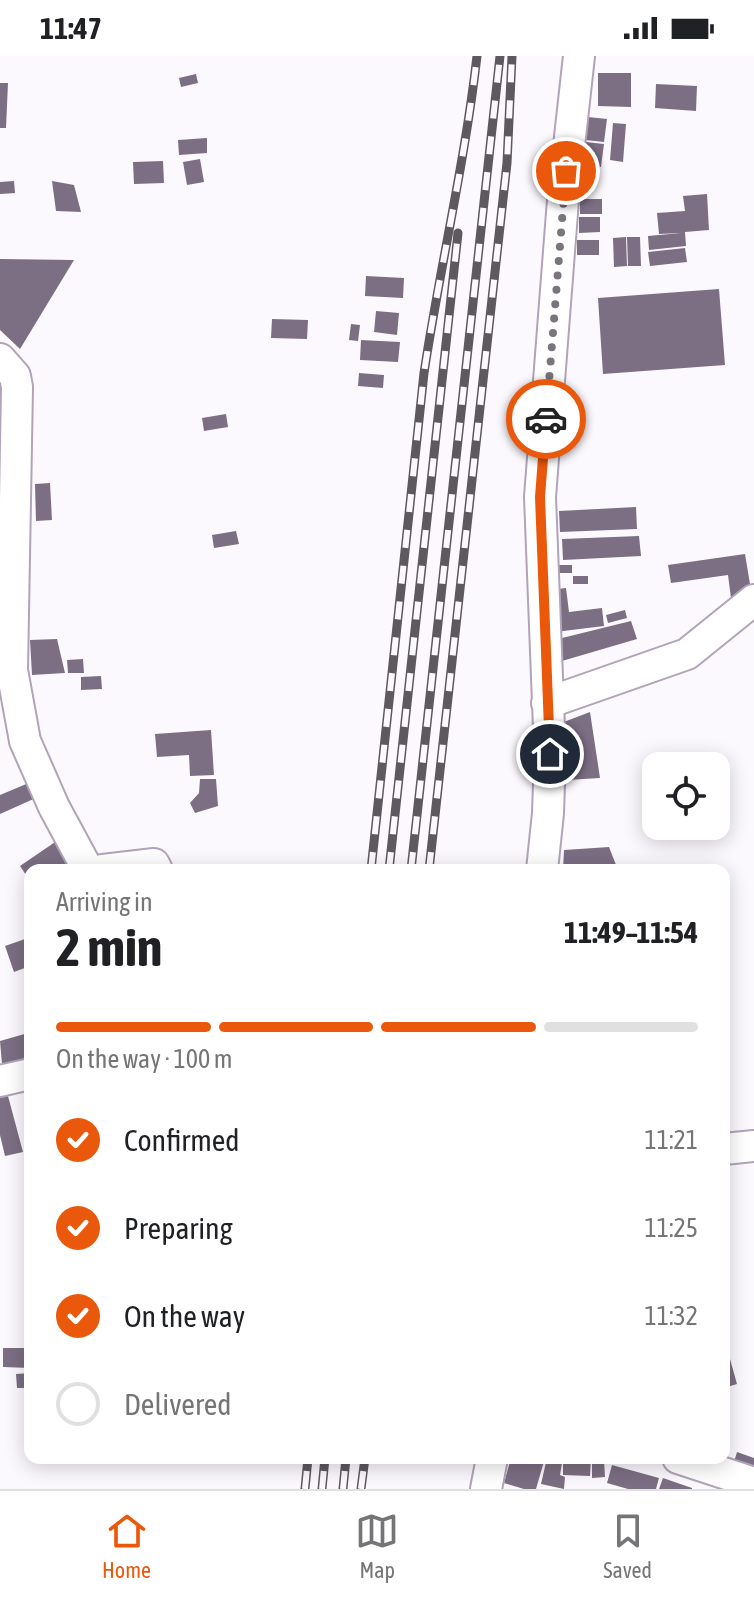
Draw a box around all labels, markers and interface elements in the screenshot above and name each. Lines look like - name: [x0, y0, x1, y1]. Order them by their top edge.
- text: 11:47: [40, 11, 102, 45]
- pin: [532, 137, 600, 205]
- icon: bag: [544, 149, 588, 193]
- courier: [506, 379, 586, 459]
- icon: car: [524, 397, 568, 441]
- pin: [516, 720, 584, 788]
- icon: home: [528, 732, 572, 776]
- map controls: [642, 752, 730, 840]
- button: locate: [642, 752, 730, 840]
- text: Arriving in: [56, 887, 153, 917]
- text: 11:49–11:54: [564, 915, 698, 949]
- text: 2 min: [56, 917, 162, 977]
- text: On the way · 100 m: [56, 1044, 233, 1074]
- icon: check: [56, 1118, 100, 1162]
- text: Confirmed: [124, 1123, 239, 1157]
- text: 11:21: [644, 1125, 698, 1155]
- icon: check: [56, 1206, 100, 1250]
- text: Preparing: [124, 1211, 233, 1245]
- text: 11:25: [644, 1213, 698, 1243]
- icon: check: [56, 1294, 100, 1338]
- text: On the way: [124, 1299, 245, 1333]
- text: 11:32: [644, 1301, 698, 1331]
- text: Delivered: [124, 1387, 232, 1421]
- tab: Home: [102, 1509, 151, 1583]
- tab: Map: [355, 1509, 399, 1583]
- tab: Saved: [603, 1509, 652, 1583]

